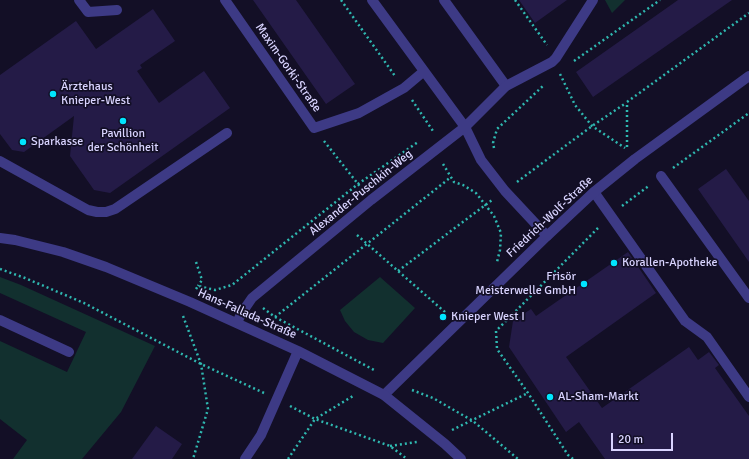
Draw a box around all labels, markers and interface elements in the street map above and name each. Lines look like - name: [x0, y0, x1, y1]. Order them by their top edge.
- street label: Maxim-Gorki-Straße: [252, 21, 324, 115]
- place label: Ärztehaus Knieper-West: [61, 80, 130, 108]
- marker: Ärztehaus Knieper-West: [48, 89, 58, 99]
- marker: Pavillion der Schönheit: [118, 116, 128, 126]
- place label: Pavillion der Schönheit: [88, 127, 158, 155]
- place label: Sparkasse: [31, 135, 83, 149]
- marker: Sparkasse: [18, 137, 28, 147]
- street label: Alexander-Puschkin-Weg: [307, 147, 415, 239]
- street label: Friedrich-Wolf-Straße: [504, 173, 596, 261]
- place label: Korallen-Apotheke: [622, 256, 718, 270]
- marker: Korallen-Apotheke: [609, 258, 619, 268]
- place label: Frisör Meisterwelle GmbH: [475, 270, 576, 298]
- marker: Frisör Meisterwelle GmbH: [579, 279, 589, 289]
- street label: Hans-Fallada-Straße: [195, 286, 299, 342]
- place label: Knieper West I: [451, 310, 525, 324]
- marker: Knieper West I: [438, 312, 448, 322]
- place label: AL-Sham-Markt: [558, 390, 638, 404]
- marker: AL-Sham-Markt: [545, 392, 555, 402]
- scale bar: [613, 425, 675, 451]
- text: 20 m: [618, 432, 643, 447]

